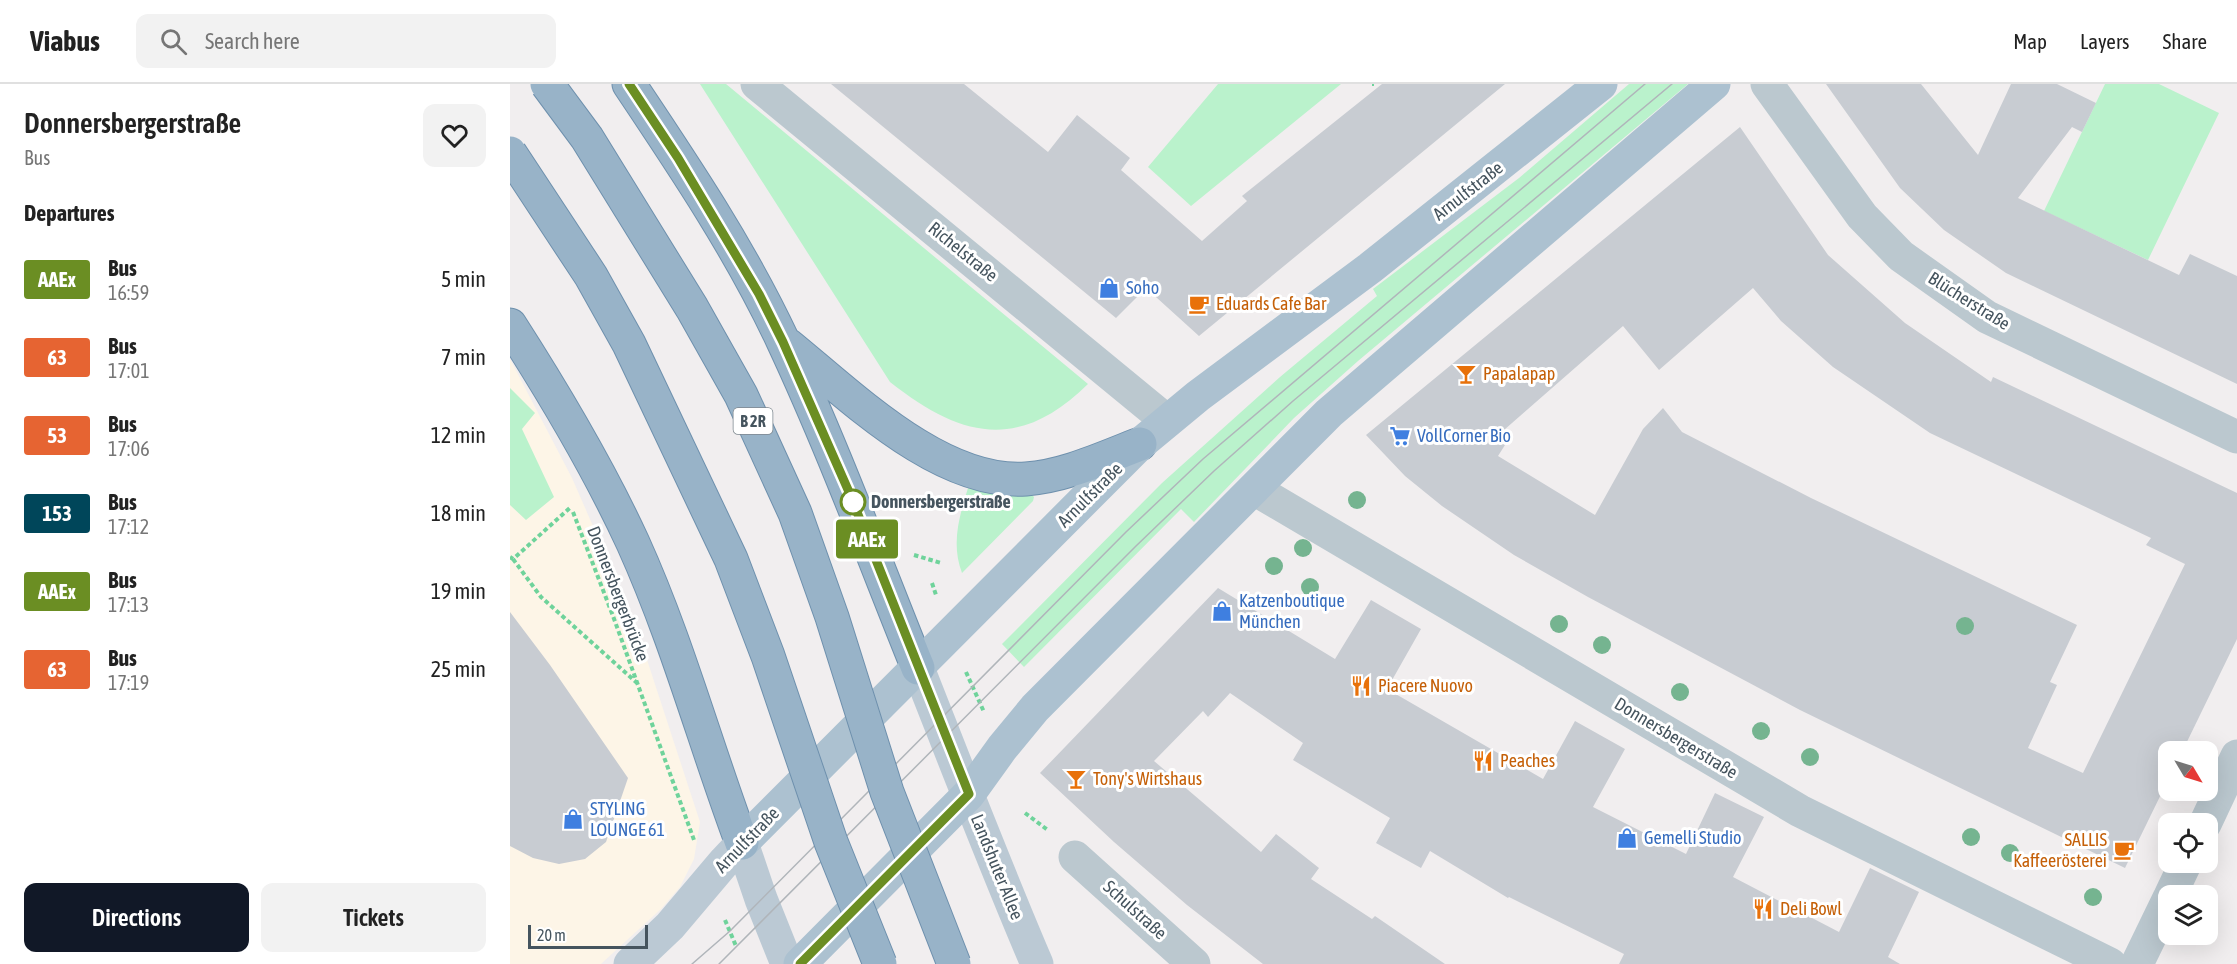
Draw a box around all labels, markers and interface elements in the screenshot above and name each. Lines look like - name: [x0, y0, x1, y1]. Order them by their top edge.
- search box: [136, 14, 556, 68]
- text: Viabus: [30, 25, 100, 57]
- icon: search: [157, 25, 190, 58]
- text: Search here: [205, 28, 300, 54]
- text: Map: [2013, 29, 2047, 53]
- text: Layers: [2080, 29, 2130, 53]
- text: Share: [2163, 29, 2207, 53]
- button: heart: [423, 104, 486, 167]
- text: Donnersbergerstraße: [24, 107, 241, 139]
- text: Bus: [24, 146, 50, 169]
- street label: Arnulfstraße: [1429, 157, 1507, 224]
- text: Departures: [24, 200, 114, 226]
- street label: Richelstraße: [924, 217, 1002, 286]
- text: Bus: [108, 255, 137, 281]
- text: 5 min: [441, 266, 486, 292]
- text: AAEx: [38, 267, 76, 291]
- street label: Blücherstraße: [1925, 267, 2014, 334]
- shop icon: Soho: [1097, 276, 1121, 300]
- place label: Soho: [1126, 277, 1159, 298]
- text: 16:59: [108, 281, 149, 304]
- cafe icon: Eduards Cafe Bar: [1187, 292, 1211, 316]
- place label: Eduards Cafe Bar: [1216, 293, 1327, 314]
- text: Bus: [108, 333, 137, 359]
- text: 7 min: [441, 344, 486, 370]
- text: 63: [47, 345, 67, 369]
- text: 17:01: [108, 359, 150, 382]
- bar icon: Papalapap: [1454, 362, 1478, 386]
- place label: Papalapap: [1483, 363, 1555, 384]
- road number: B 2R: [734, 408, 772, 434]
- text: Bus: [108, 411, 137, 437]
- text: 12 min: [431, 422, 486, 448]
- text: 53: [47, 423, 67, 447]
- supermarket icon: VollCorner Bio: [1388, 424, 1412, 448]
- place label: VollCorner Bio: [1417, 425, 1511, 446]
- text: 17:06: [108, 437, 150, 460]
- street label: Arnulfstraße: [1053, 458, 1126, 531]
- text: Bus: [108, 489, 137, 515]
- marker: Donnersbergerstraße: [840, 489, 866, 515]
- place label: Donnersbergerstraße: [871, 491, 1011, 512]
- text: 18 min: [431, 500, 486, 526]
- text: 153: [42, 501, 72, 525]
- text: 17:12: [108, 515, 149, 538]
- line badge: AAEx: [825, 520, 909, 558]
- street label: Donnersbergerbrücke: [583, 523, 654, 664]
- text: AAEx: [848, 527, 886, 551]
- text: Bus: [108, 567, 137, 593]
- text: 19 min: [431, 578, 486, 604]
- text: AAEx: [38, 579, 76, 603]
- place label: Katzenboutique München: [1239, 590, 1345, 632]
- text: 17:13: [108, 593, 149, 616]
- shop icon: Katzenboutique München: [1210, 599, 1234, 623]
- text: Bus: [108, 645, 137, 671]
- text: 25 min: [431, 656, 486, 682]
- text: 63: [47, 657, 67, 681]
- text: 17:19: [108, 671, 149, 694]
- restaurant icon: Piacere Nuovo: [1349, 674, 1373, 698]
- place label: Piacere Nuovo: [1378, 675, 1473, 696]
- street label: Donnersbergerstraße: [1611, 693, 1742, 783]
- north arrow: [2158, 741, 2218, 801]
- map controls: [2158, 741, 2218, 945]
- restaurant icon: Peaches: [1471, 749, 1495, 773]
- place label: Peaches: [1500, 750, 1555, 771]
- bar icon: Tony's Wirtshaus: [1064, 767, 1088, 791]
- place label: Tony's Wirtshaus: [1093, 768, 1202, 789]
- place label: STYLING LOUNGE 61: [590, 798, 665, 840]
- street label: Arnulfstraße: [710, 803, 783, 877]
- shop icon: STYLING LOUNGE 61: [561, 807, 585, 831]
- street label: Landshuter Allee: [967, 811, 1028, 923]
- button: locate: [2158, 813, 2218, 873]
- shop icon: Gemelli Studio: [1615, 826, 1639, 850]
- place label: Gemelli Studio: [1644, 827, 1742, 848]
- place label: SALLIS Kaffeerösterei: [2013, 829, 2107, 871]
- cafe icon: SALLIS Kaffeerösterei: [2112, 838, 2136, 862]
- street label: Schulstraße: [1099, 876, 1171, 943]
- button: Directions: [24, 883, 249, 952]
- button: Tickets: [261, 883, 486, 952]
- button: layers: [2158, 885, 2218, 945]
- restaurant icon: Deli Bowl: [1751, 897, 1775, 921]
- place label: Deli Bowl: [1780, 898, 1842, 919]
- scale bar: [528, 922, 648, 950]
- text: 20 m: [537, 926, 566, 944]

